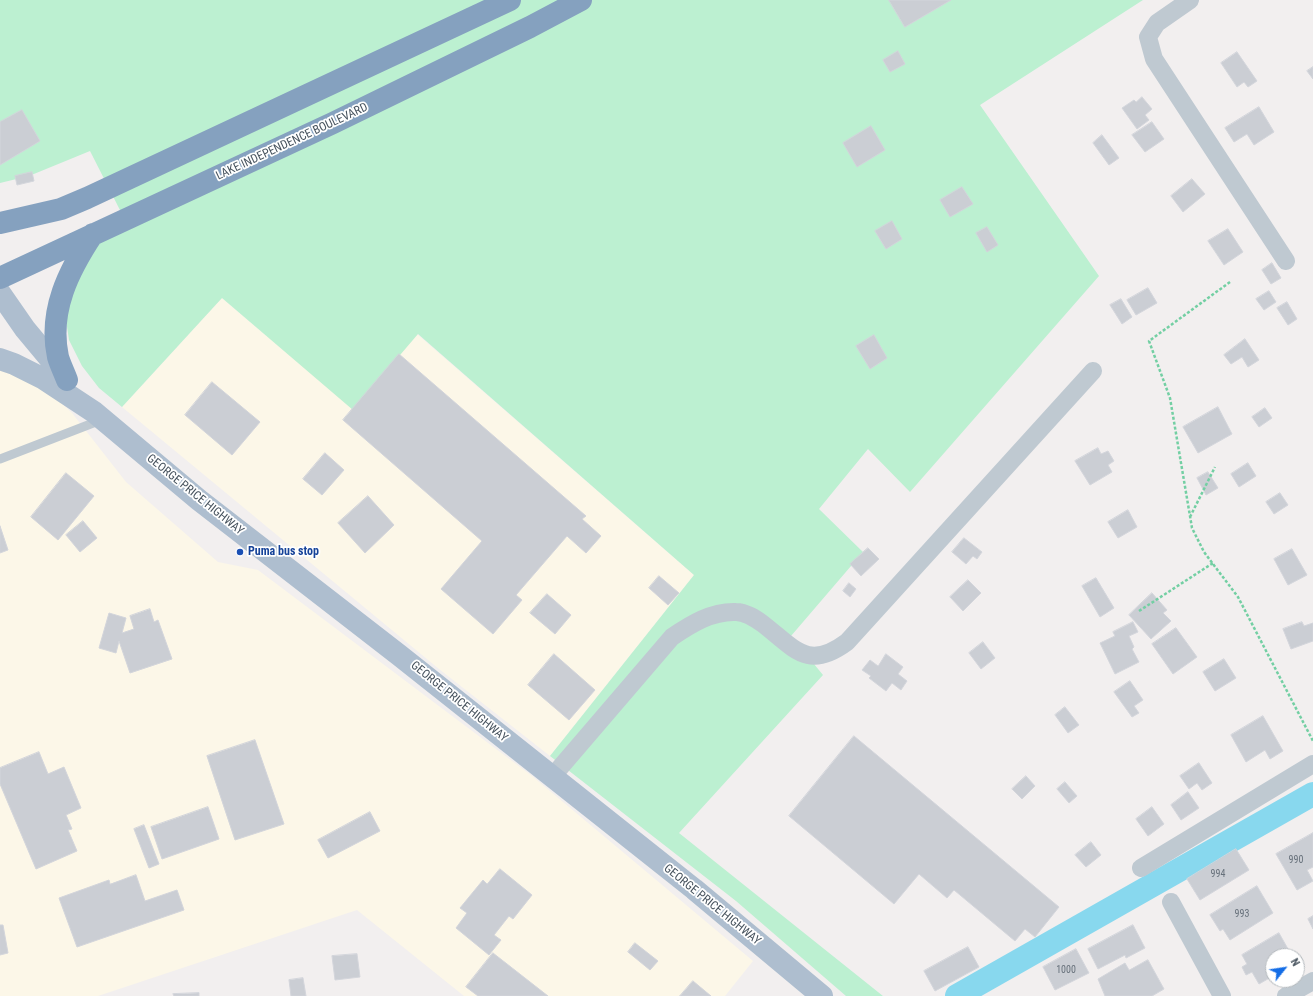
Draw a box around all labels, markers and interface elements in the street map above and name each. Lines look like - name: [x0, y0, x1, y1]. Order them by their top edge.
- street label: LAKE INDEPENDENCE BOULEVARD: [214, 100, 370, 184]
- street label: GEORGE PRICE HIGHWAY: [144, 451, 246, 539]
- place label: Puma bus stop: [248, 545, 319, 559]
- marker: Puma bus stop: [235, 547, 245, 557]
- street label: GEORGE PRICE HIGHWAY: [408, 658, 510, 746]
- house number: 990: [1289, 854, 1303, 866]
- street label: GEORGE PRICE HIGHWAY: [661, 861, 763, 949]
- house number: 994: [1211, 868, 1225, 880]
- house number: 993: [1235, 908, 1249, 920]
- north arrow: [1265, 948, 1305, 988]
- text: N: [1288, 956, 1302, 968]
- house number: 1000: [1056, 964, 1076, 976]

